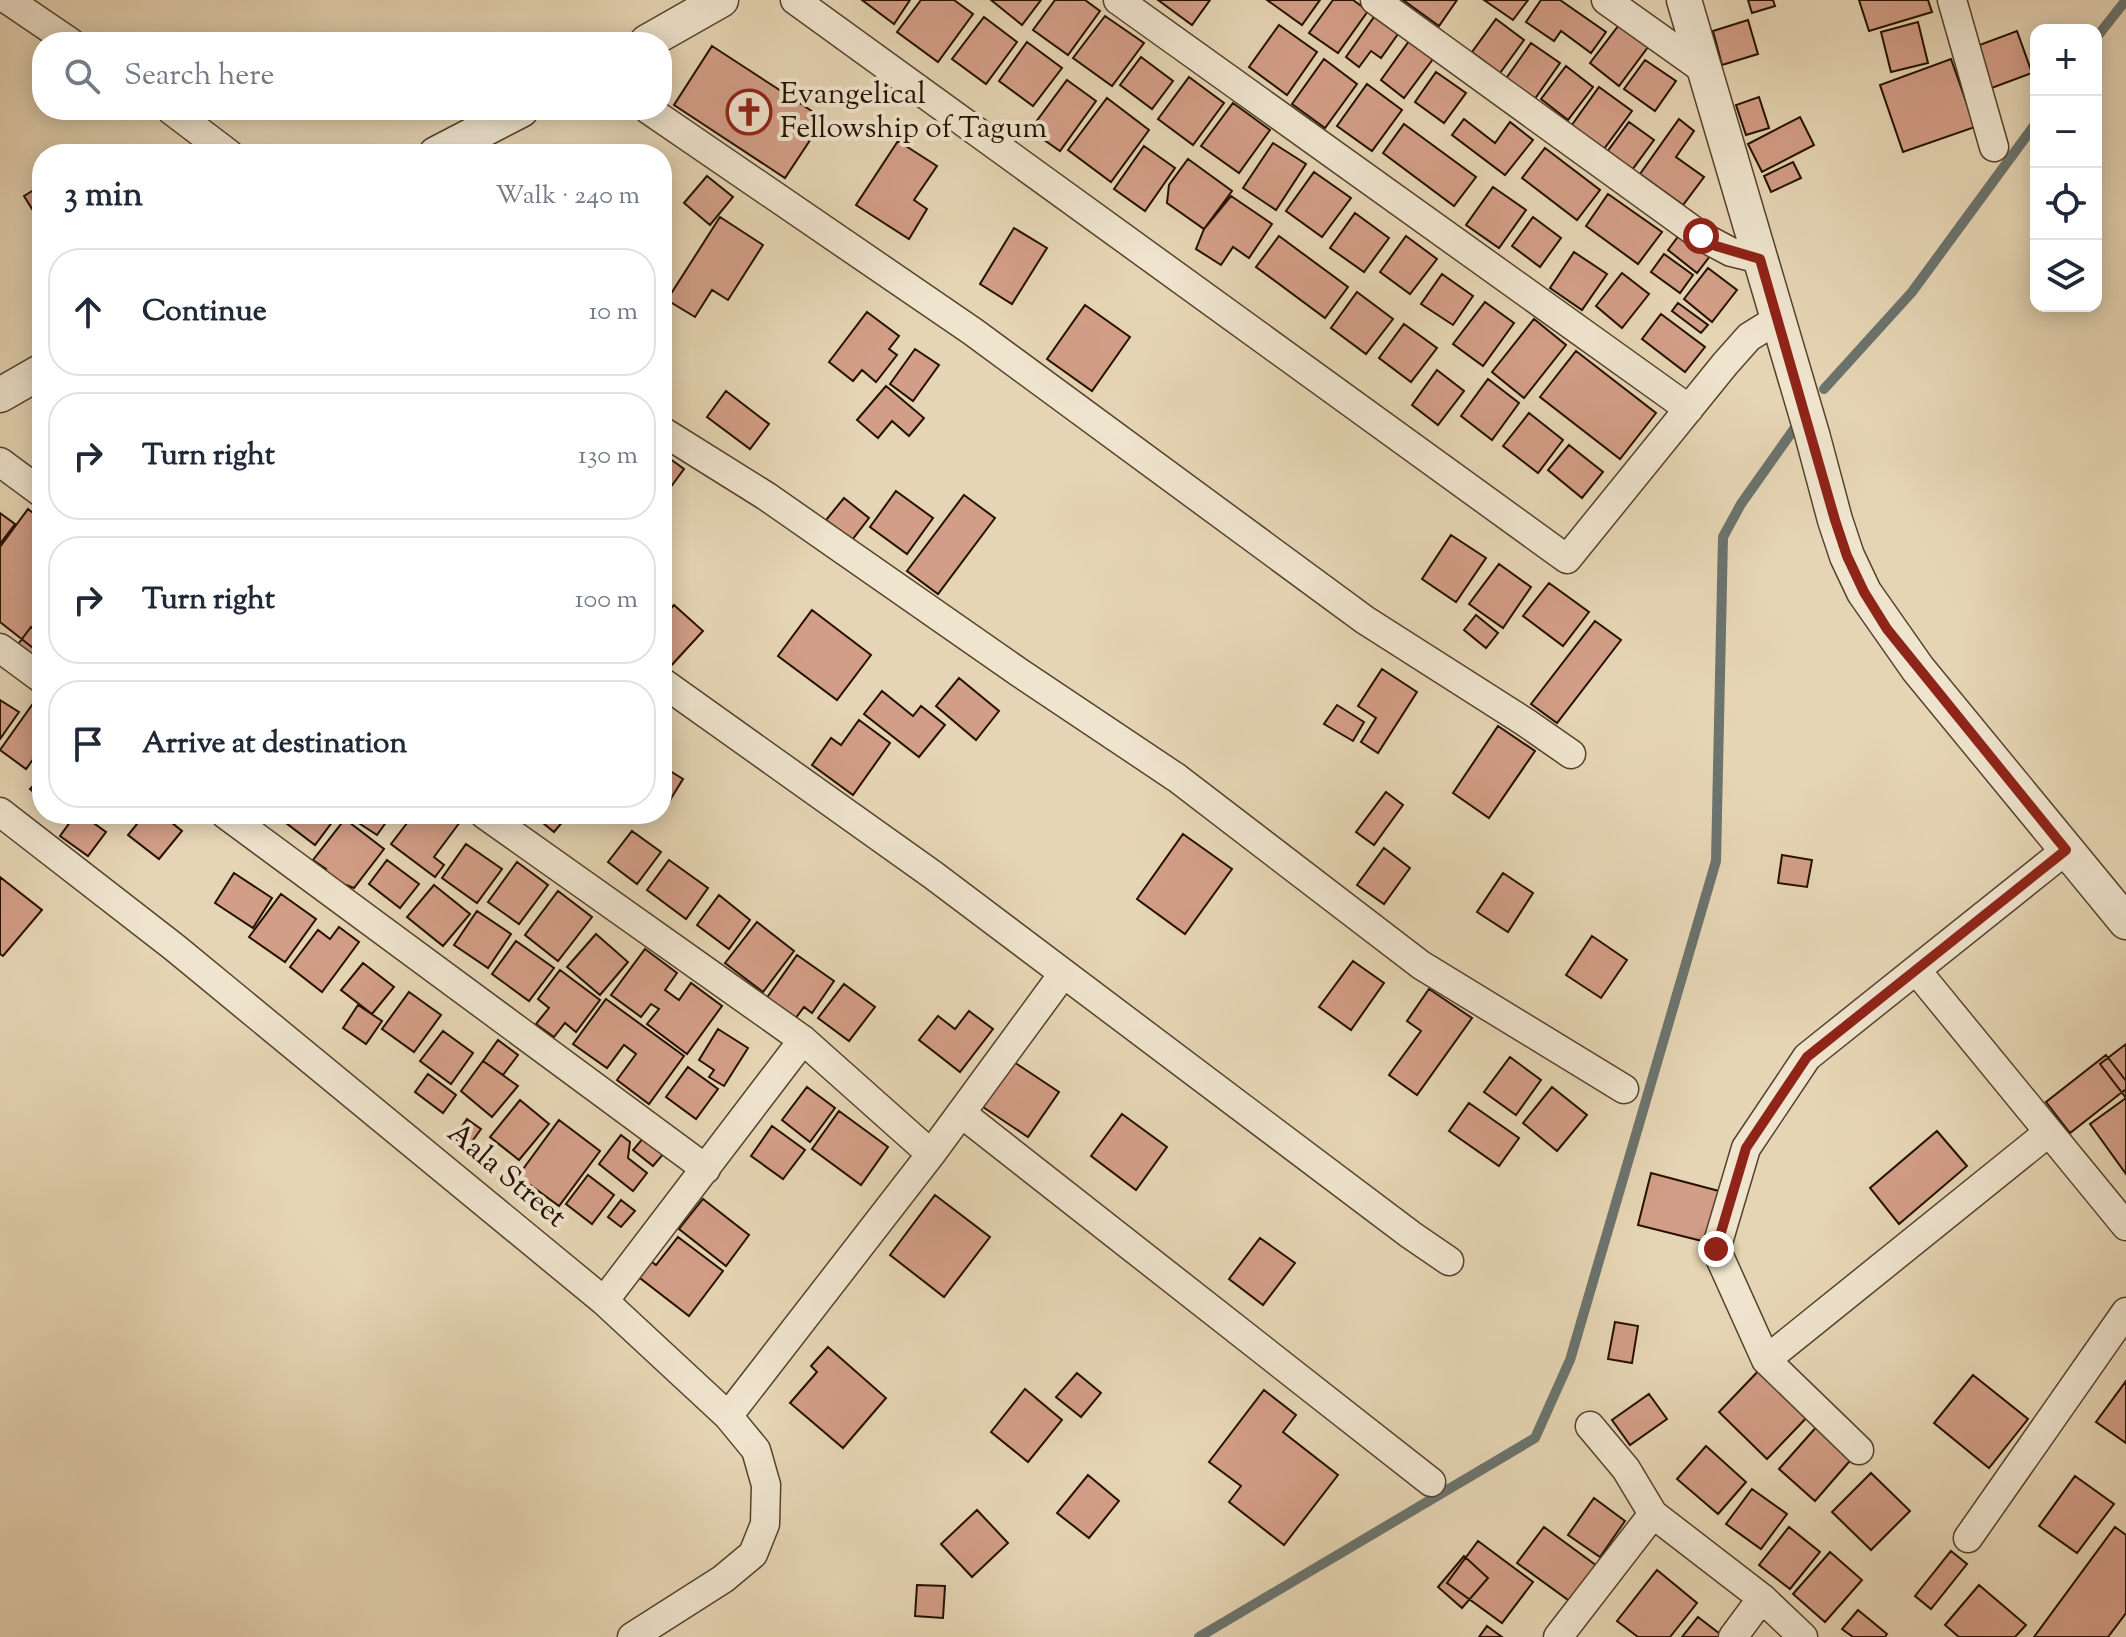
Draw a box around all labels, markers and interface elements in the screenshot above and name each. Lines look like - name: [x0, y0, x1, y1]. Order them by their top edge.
- map controls: [2030, 24, 2102, 312]
- button: +: [2030, 24, 2102, 96]
- search box: [32, 32, 672, 120]
- icon: search: [60, 54, 104, 98]
- text: Search here: [124, 55, 274, 98]
- place label: Evangelical Fellowship of Tagum: [780, 74, 1047, 151]
- church icon: Evangelical Fellowship of Tagum: [725, 88, 773, 136]
- button: −: [2030, 96, 2102, 168]
- button: locate: [2030, 168, 2102, 240]
- text: 3 min: [64, 172, 143, 221]
- text: Walk · 240 m: [496, 178, 640, 215]
- route start: [1683, 218, 1719, 254]
- button: layers: [2030, 240, 2102, 312]
- icon: ahead: [66, 290, 110, 334]
- text: Continue: [142, 291, 267, 334]
- text: 10 m: [589, 294, 638, 331]
- icon: right: [66, 434, 110, 478]
- text: Turn right: [142, 435, 275, 478]
- text: 130 m: [578, 438, 638, 475]
- icon: right: [66, 578, 110, 622]
- text: Turn right: [142, 579, 275, 622]
- text: 100 m: [575, 582, 638, 619]
- icon: arrive: [66, 722, 110, 766]
- text: Arrive at destination: [142, 723, 407, 766]
- street label: Aala Street: [437, 1113, 575, 1239]
- route end: [1698, 1231, 1734, 1267]

